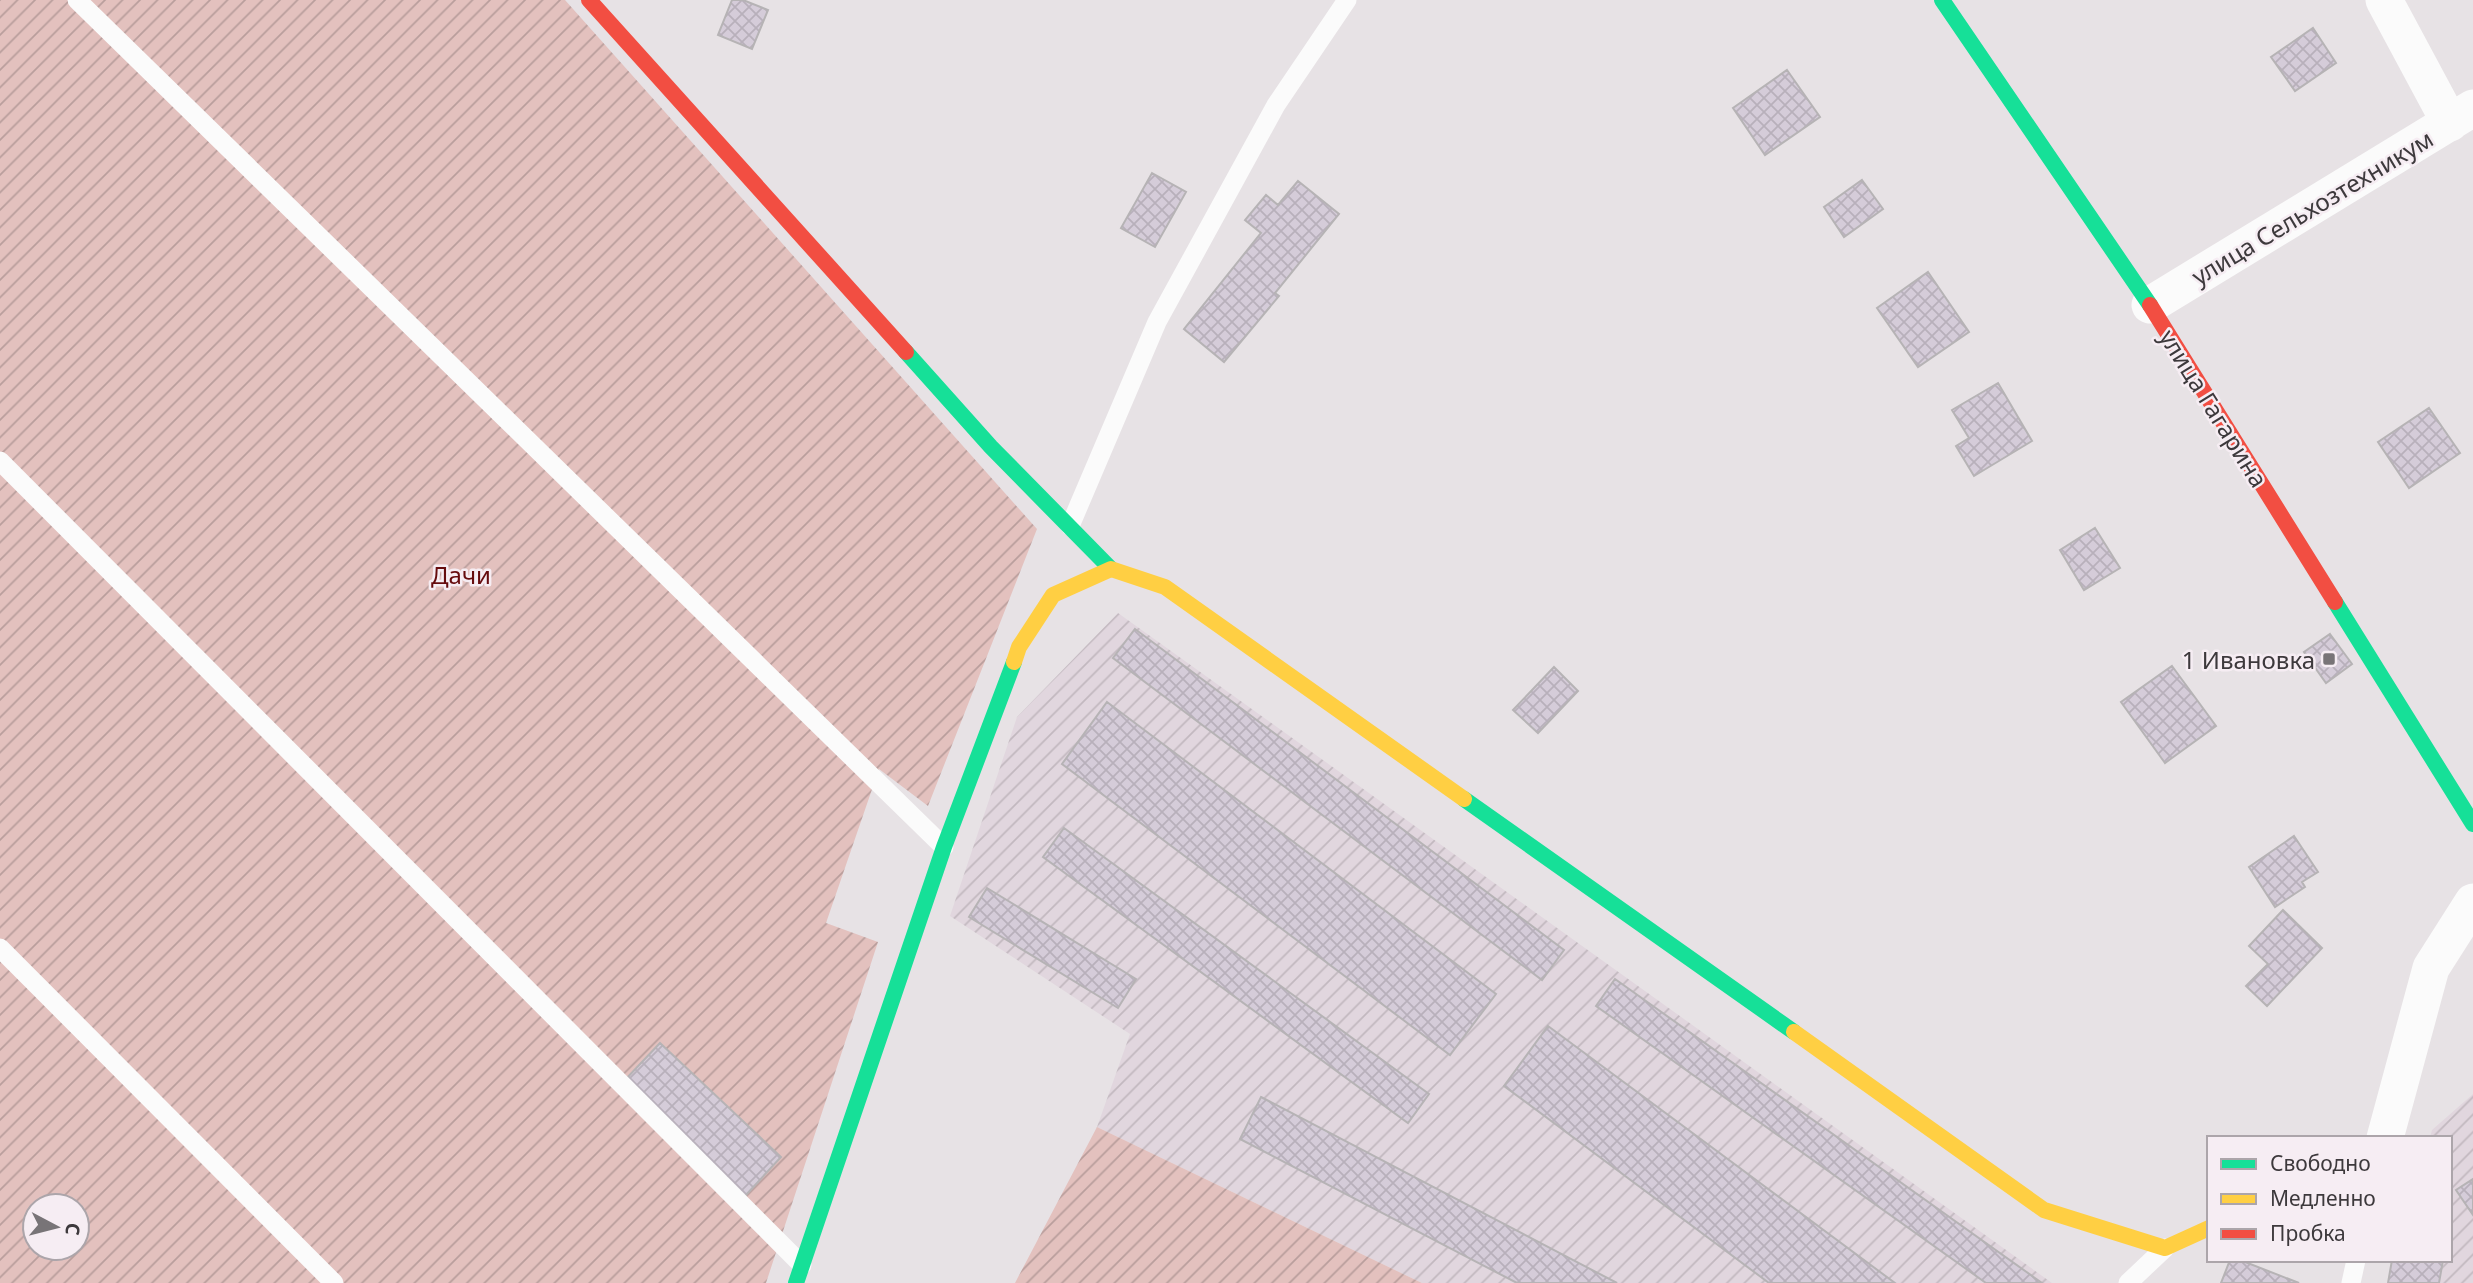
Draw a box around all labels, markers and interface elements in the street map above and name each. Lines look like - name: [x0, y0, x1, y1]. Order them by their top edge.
- street label: улица Сельхозтехникум: [2185, 122, 2439, 292]
- street label: улица Гагарина: [2152, 323, 2276, 493]
- park label: Дачи: [431, 558, 491, 591]
- place label: 1 Ивановка: [2182, 643, 2315, 676]
- marker: 1 Ивановка: [2321, 651, 2337, 667]
- legend: [2207, 1136, 2452, 1262]
- text: Свободно: [2270, 1149, 2371, 1177]
- text: Медленно: [2270, 1184, 2376, 1212]
- north arrow: [21, 1192, 91, 1262]
- text: Пробка: [2270, 1219, 2346, 1247]
- text: С: [59, 1221, 87, 1237]

